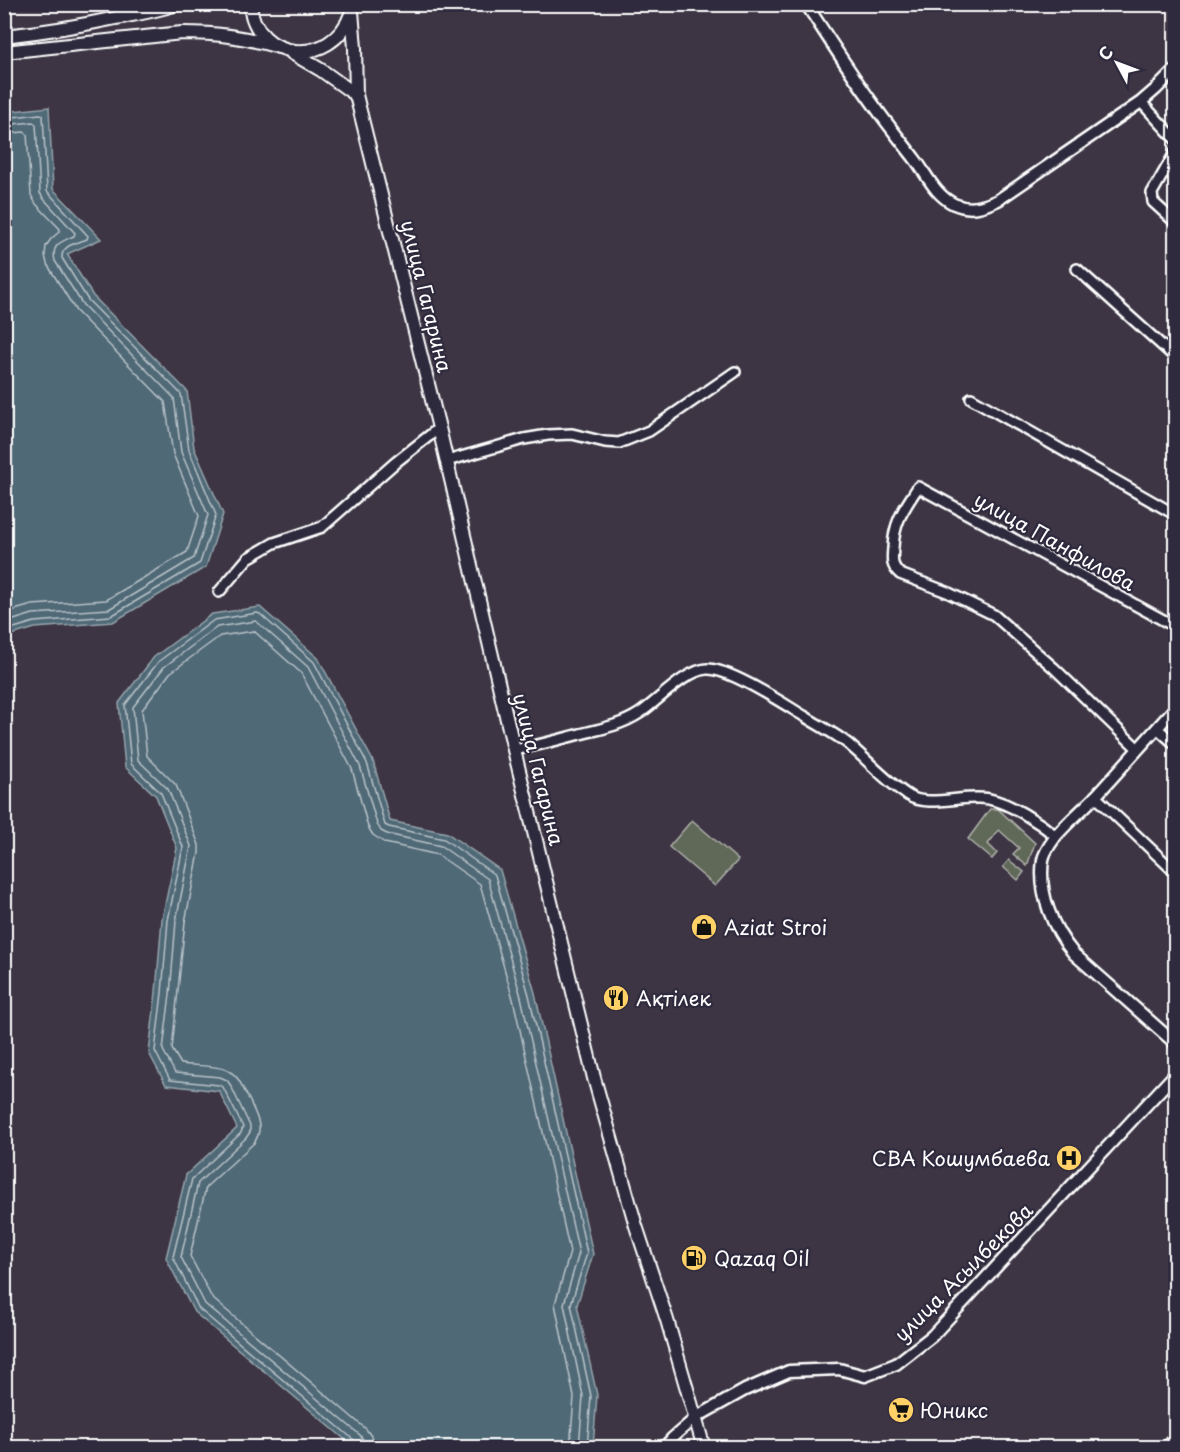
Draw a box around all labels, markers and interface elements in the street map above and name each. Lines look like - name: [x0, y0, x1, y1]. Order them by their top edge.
- north arrow: [1087, 33, 1147, 93]
- text: С: [1092, 40, 1118, 65]
- street label: улица Гагарина: [394, 217, 461, 376]
- street label: улица Панфилова: [969, 484, 1142, 598]
- street label: улица Гагарина: [506, 690, 573, 849]
- shop icon: Aziat Stroi: [689, 912, 719, 942]
- place label: Aziat Stroi: [724, 912, 827, 942]
- restaurant icon: Ақтілек: [601, 983, 631, 1013]
- place label: Ақтілек: [636, 983, 711, 1013]
- place label: СВА Кошумбаева: [872, 1143, 1051, 1173]
- hospital icon: СВА Кошумбаева: [1054, 1143, 1084, 1173]
- street label: улица Асылбекова: [887, 1195, 1040, 1348]
- fuel station icon: Qazaq Oil: [679, 1243, 709, 1273]
- place label: Qazaq Oil: [714, 1243, 810, 1273]
- supermarket icon: Юникс: [886, 1395, 916, 1425]
- place label: Юникс: [920, 1395, 988, 1425]

